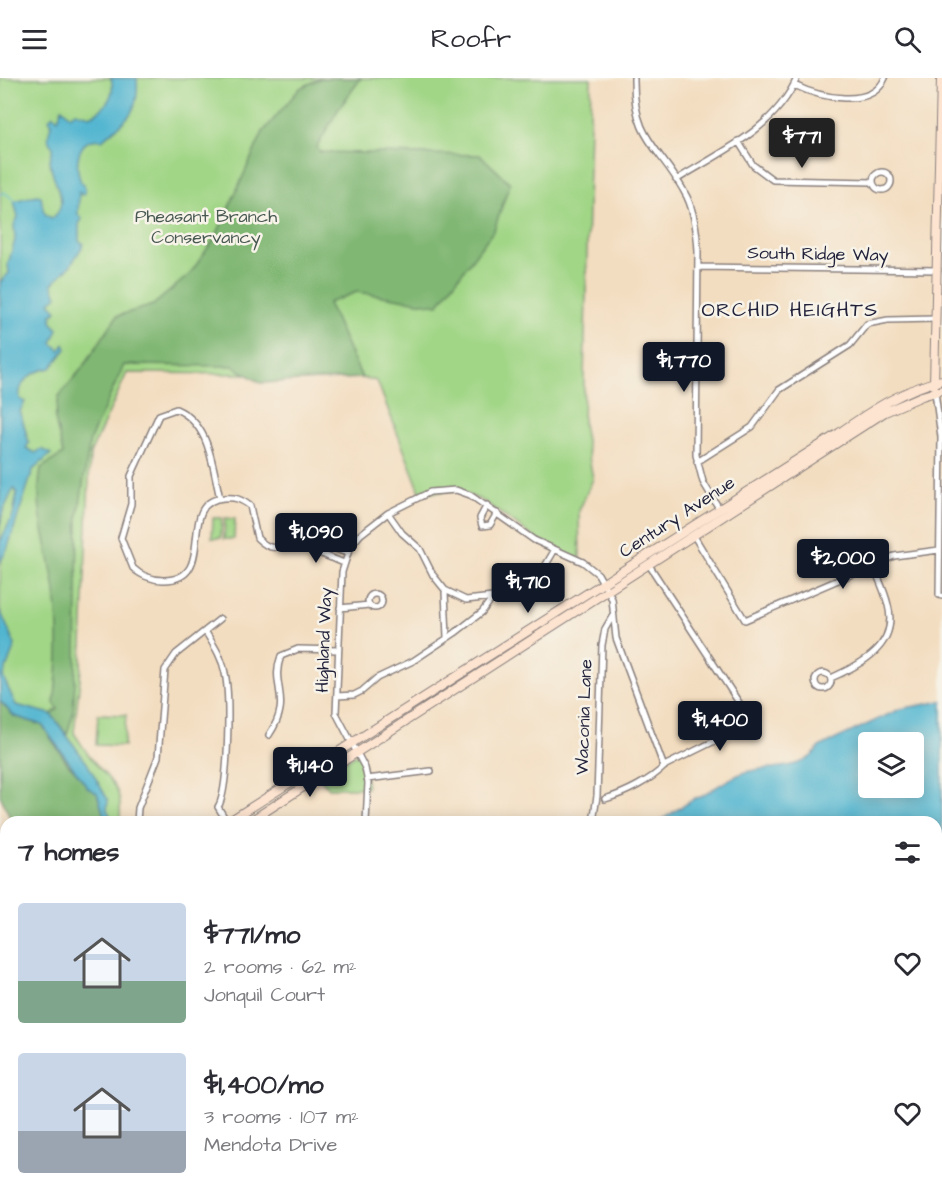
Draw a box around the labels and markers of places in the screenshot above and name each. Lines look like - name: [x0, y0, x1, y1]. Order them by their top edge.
- pin: $771: [766, 118, 838, 169]
- pin: $1,770: [635, 342, 733, 393]
- pin: $1,090: [267, 513, 365, 564]
- pin: $2,000: [794, 539, 892, 590]
- pin: $1,710: [479, 563, 577, 614]
- pin: $1,400: [671, 701, 769, 752]
- pin: $1,140: [261, 747, 359, 798]

